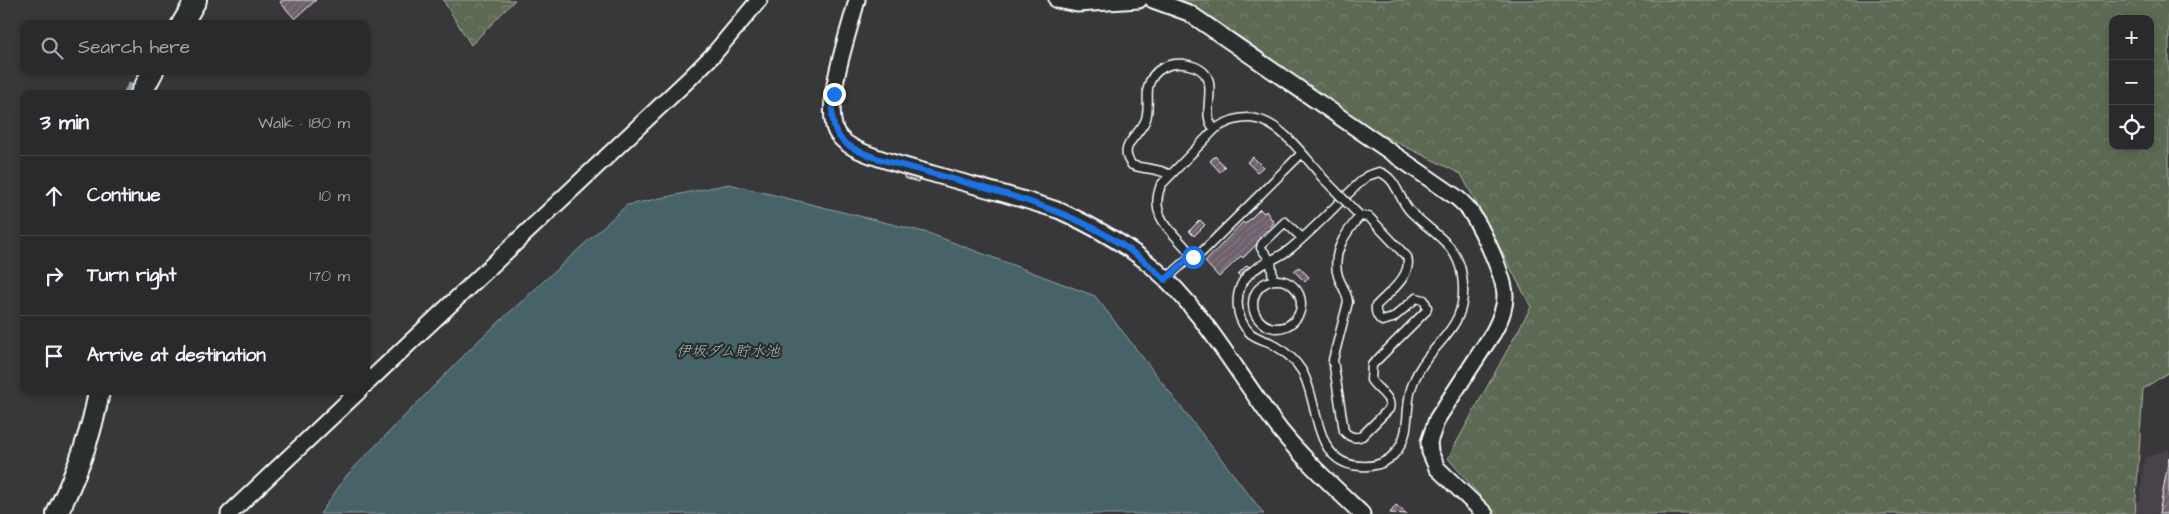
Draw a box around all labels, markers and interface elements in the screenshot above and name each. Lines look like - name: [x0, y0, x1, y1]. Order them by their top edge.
- map controls: [2109, 15, 2154, 150]
- button: +: [2109, 15, 2154, 60]
- search box: [20, 20, 370, 75]
- icon: search: [38, 34, 66, 62]
- text: Search here: [78, 34, 190, 61]
- button: −: [2109, 60, 2154, 105]
- route end: [823, 83, 846, 106]
- button: locate: [2109, 105, 2154, 150]
- text: 3 min: [40, 108, 89, 137]
- text: Walk · 180 m: [258, 112, 350, 134]
- icon: ahead: [40, 182, 68, 210]
- text: Continue: [87, 182, 161, 209]
- text: 10 m: [319, 185, 350, 207]
- route start: [1182, 246, 1205, 269]
- icon: right: [40, 262, 68, 290]
- text: Turn right: [87, 262, 176, 289]
- text: 170 m: [309, 265, 350, 287]
- water label: 伊坂ダム貯水池: [676, 341, 781, 362]
- icon: arrive: [40, 342, 68, 370]
- text: Arrive at destination: [87, 342, 266, 369]

